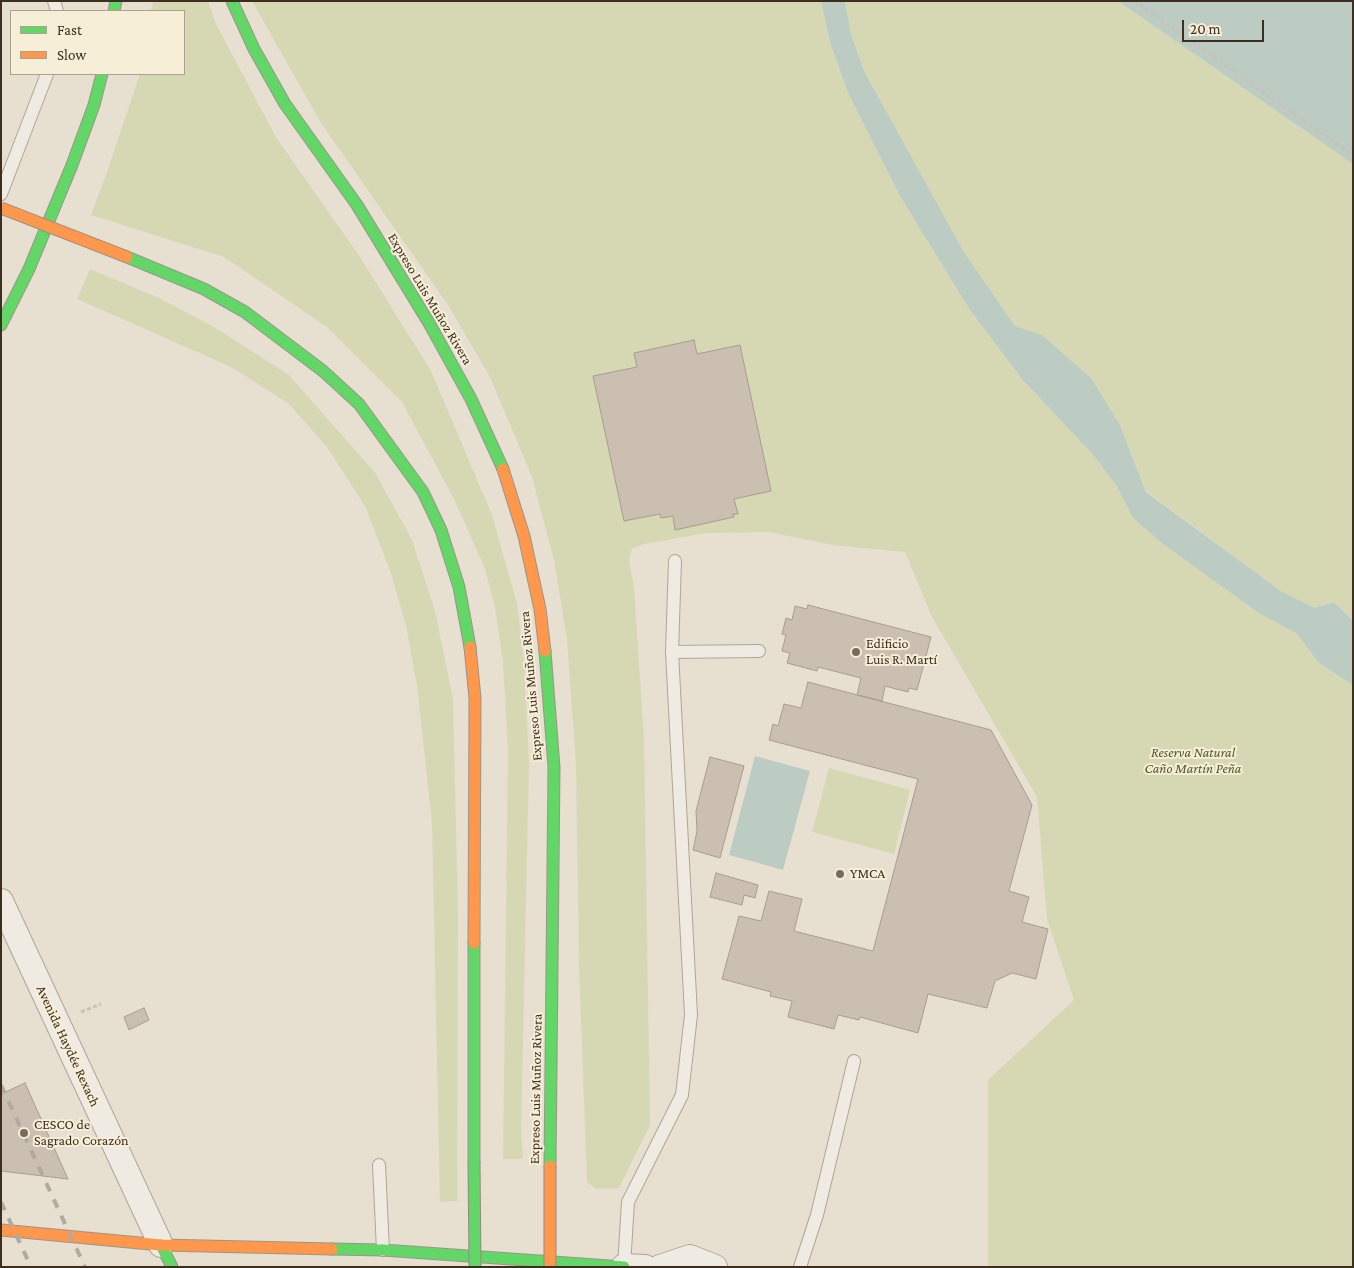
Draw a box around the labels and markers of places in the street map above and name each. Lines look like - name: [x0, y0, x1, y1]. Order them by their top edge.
- place label: Edificio Luis R. Martí: [866, 636, 937, 669]
- marker: Edificio Luis R. Martí: [850, 646, 862, 658]
- place label: YMCA: [850, 866, 885, 882]
- marker: YMCA: [834, 868, 846, 880]
- place label: CESCO de Sagrado Corazón: [34, 1117, 129, 1150]
- marker: CESCO de Sagrado Corazón: [18, 1127, 30, 1139]

